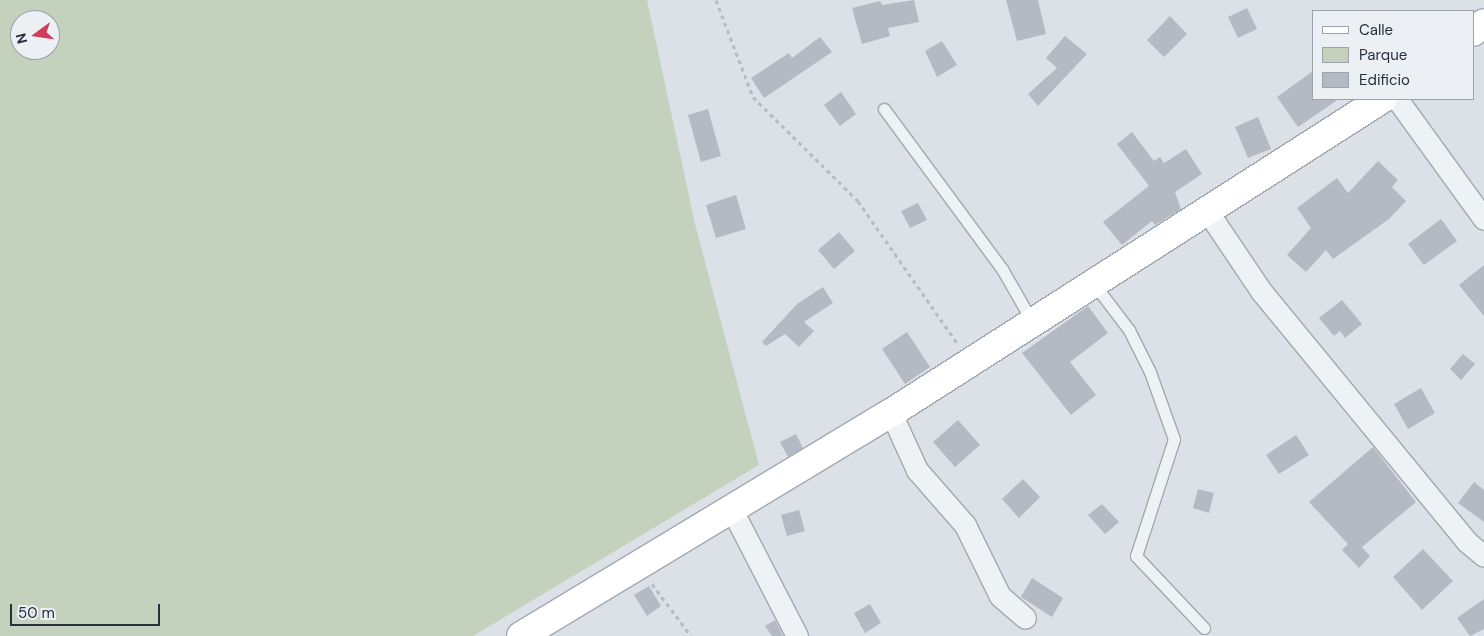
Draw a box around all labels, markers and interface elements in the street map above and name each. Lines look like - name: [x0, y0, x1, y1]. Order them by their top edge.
- north arrow: [10, 10, 60, 60]
- legend: [1312, 10, 1474, 100]
- text: Calle: [1359, 20, 1393, 40]
- text: N: [11, 31, 31, 46]
- text: Parque: [1359, 45, 1407, 65]
- text: Edificio: [1359, 70, 1410, 90]
- scale bar: [12, 594, 162, 626]
- text: 50 m: [18, 603, 55, 623]

